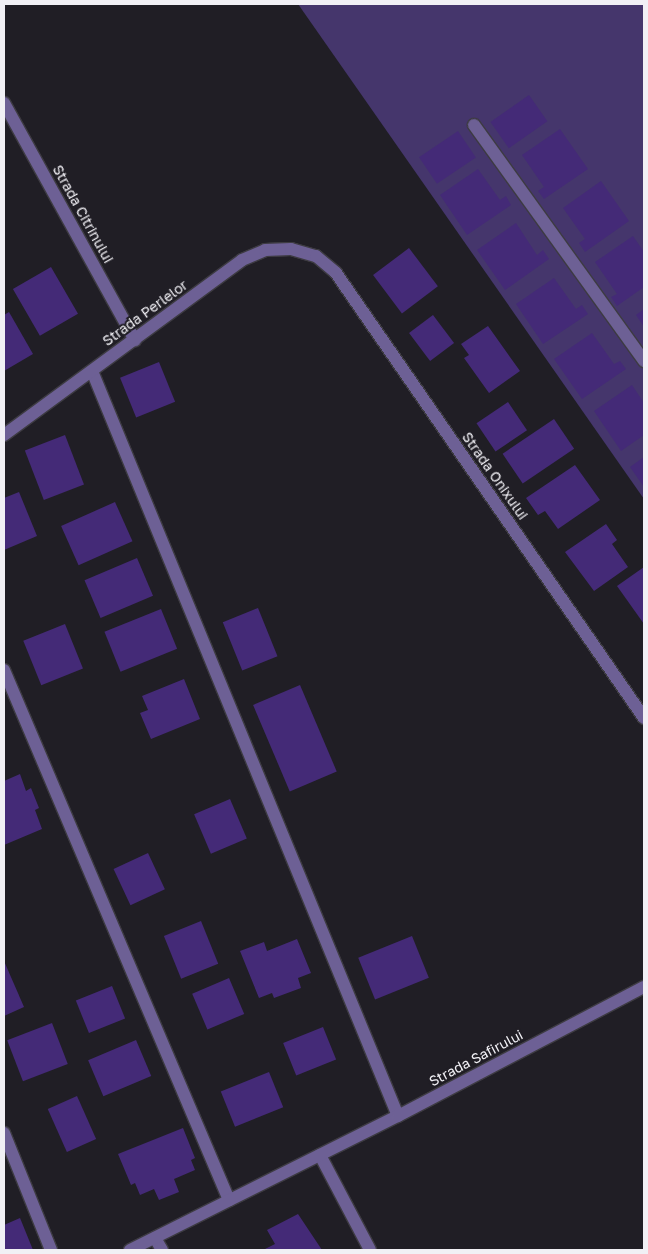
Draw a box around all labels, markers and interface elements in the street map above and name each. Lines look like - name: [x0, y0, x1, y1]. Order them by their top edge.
- street label: Strada Citrinului: [49, 162, 117, 266]
- street label: Strada Perlelor: [99, 277, 191, 349]
- street label: Strada Onixului: [459, 429, 531, 523]
- street label: Strada Safirului: [426, 1026, 526, 1090]

